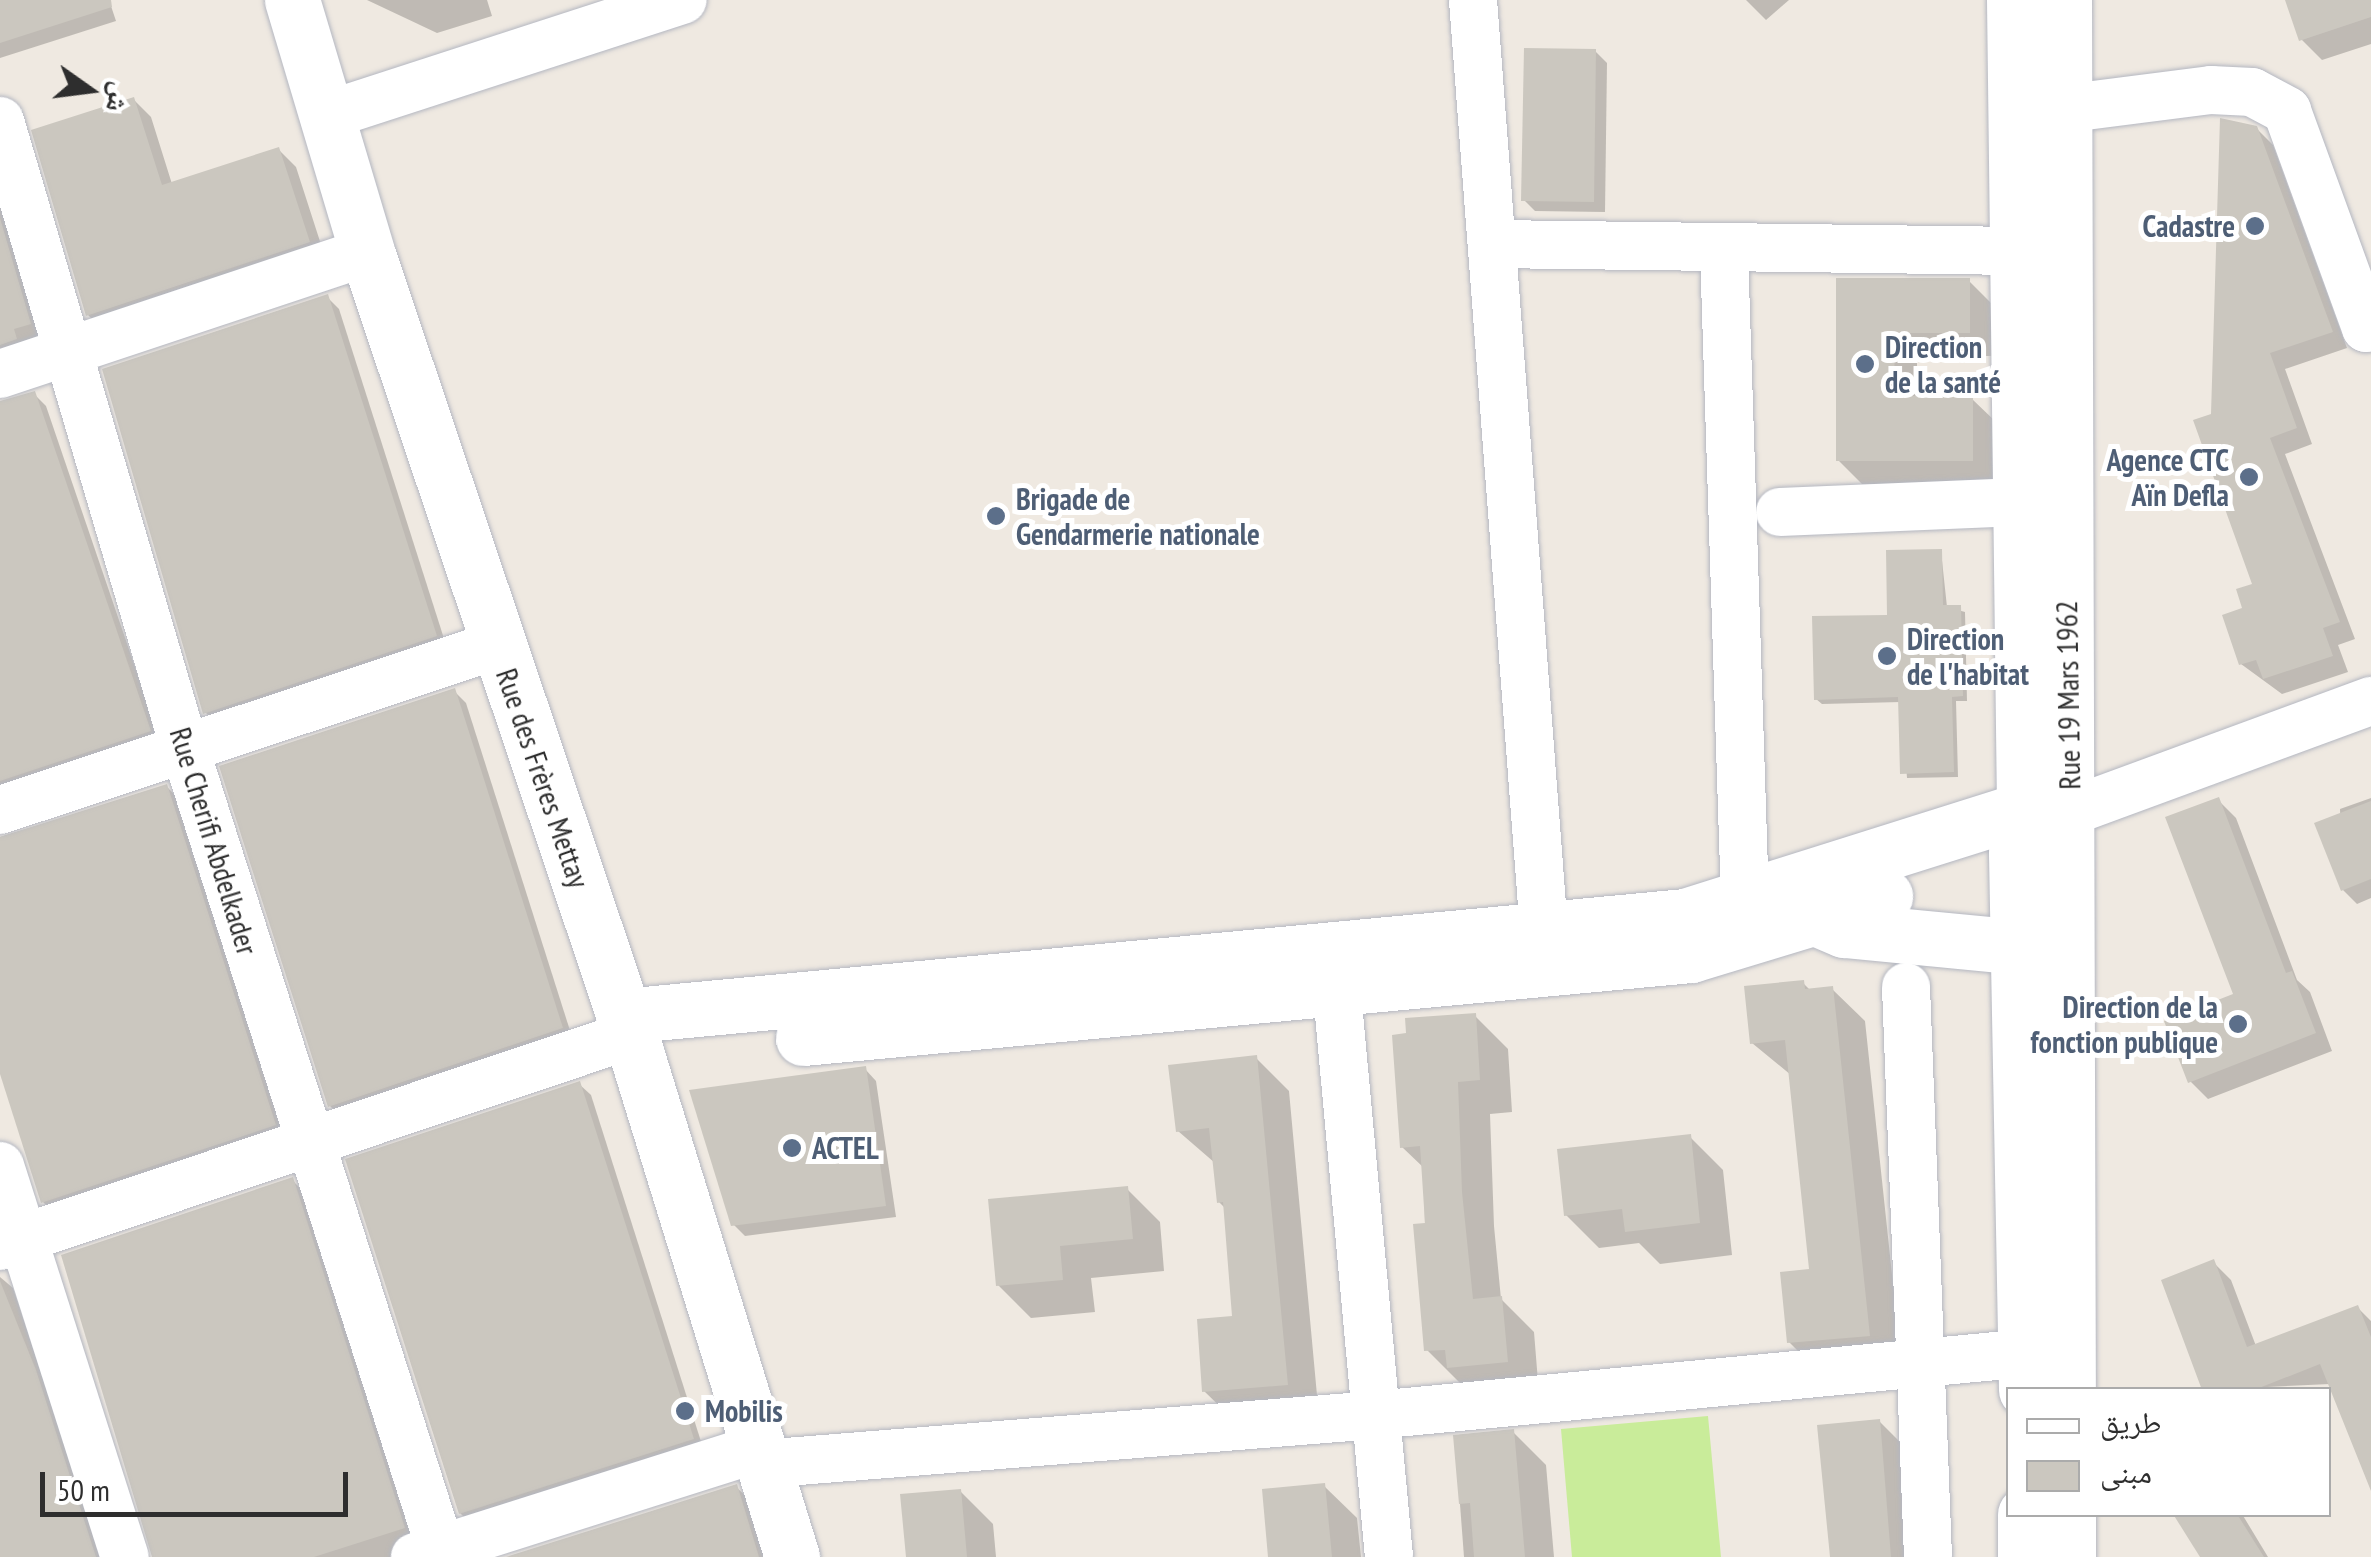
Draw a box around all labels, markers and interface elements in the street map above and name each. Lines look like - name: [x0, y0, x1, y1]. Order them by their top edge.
- north arrow: [40, 40, 140, 140]
- text: ش: [98, 78, 141, 116]
- place label: Cadastre: [2143, 208, 2235, 244]
- marker: Cadastre: [2244, 215, 2266, 237]
- place label: Direction de la santé: [1885, 329, 2001, 400]
- marker: Direction de la santé: [1854, 353, 1876, 375]
- place label: Agence CTC Aïn Defla: [2106, 442, 2229, 512]
- marker: Agence CTC Aïn Defla: [2238, 466, 2260, 488]
- place label: Brigade de Gendarmerie nationale: [1016, 481, 1260, 552]
- marker: Brigade de Gendarmerie nationale: [985, 505, 1007, 527]
- street label: Rue 19 Mars 1962: [2048, 600, 2088, 790]
- place label: Direction de l'habitat: [1907, 621, 2029, 692]
- marker: Direction de l'habitat: [1876, 645, 1898, 667]
- street label: Rue des Frères Mettay: [489, 664, 597, 892]
- street label: Rue Cherifi Abdelkader: [162, 723, 266, 959]
- place label: Direction de la fonction publique: [2031, 989, 2218, 1060]
- marker: Direction de la fonction publique: [2227, 1013, 2249, 1035]
- place label: ACTEL: [812, 1130, 879, 1166]
- marker: ACTEL: [781, 1137, 803, 1159]
- legend: [2006, 1387, 2331, 1517]
- place label: Mobilis: [705, 1393, 783, 1429]
- marker: Mobilis: [674, 1400, 696, 1422]
- text: طريق: [2100, 1402, 2161, 1441]
- scale bar: [45, 1452, 352, 1514]
- text: مبنى: [2100, 1452, 2152, 1491]
- text: 50 m: [57, 1470, 110, 1509]

